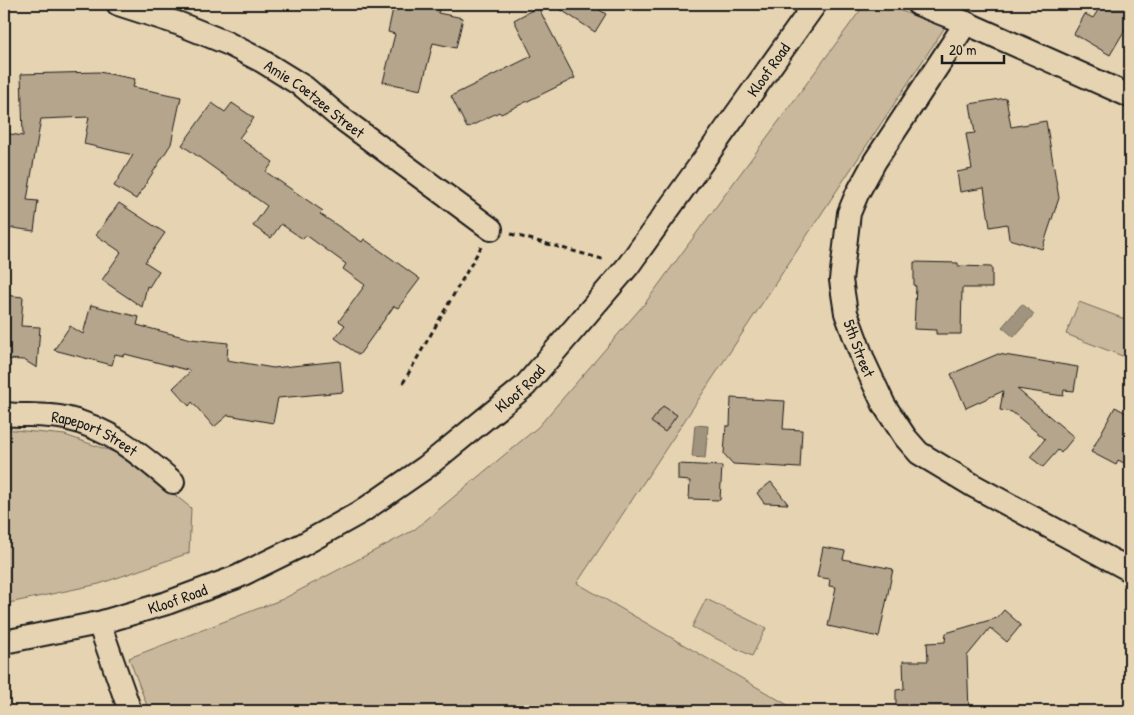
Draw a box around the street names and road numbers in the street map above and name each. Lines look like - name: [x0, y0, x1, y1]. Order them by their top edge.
- street label: Kloof Road: [742, 38, 795, 101]
- street label: Amie Coetzee Street: [260, 54, 370, 143]
- street label: 5th Street: [838, 316, 881, 381]
- street label: Kloof Road: [490, 360, 550, 417]
- street label: Rapeport Street: [50, 405, 143, 461]
- street label: Kloof Road: [145, 578, 210, 619]

